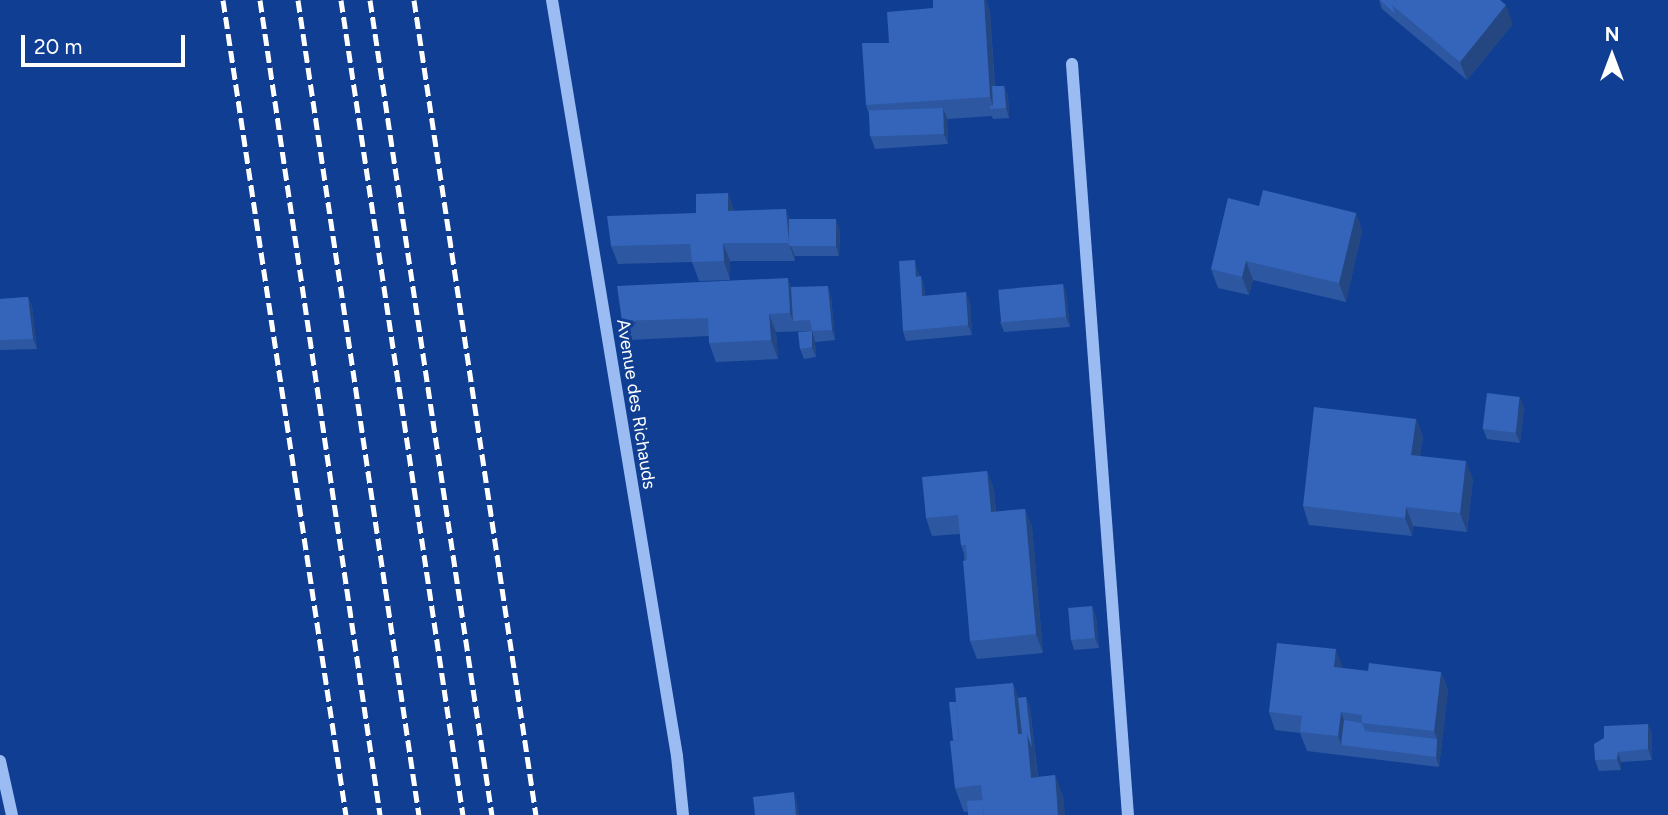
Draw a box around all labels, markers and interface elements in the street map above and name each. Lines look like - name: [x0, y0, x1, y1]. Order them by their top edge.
- scale bar: [24, 21, 189, 65]
- north arrow: [1577, 21, 1647, 91]
- text: N: [1605, 23, 1619, 46]
- text: 20 m: [34, 34, 82, 59]
- street label: Avenue des Richauds: [612, 317, 660, 491]

